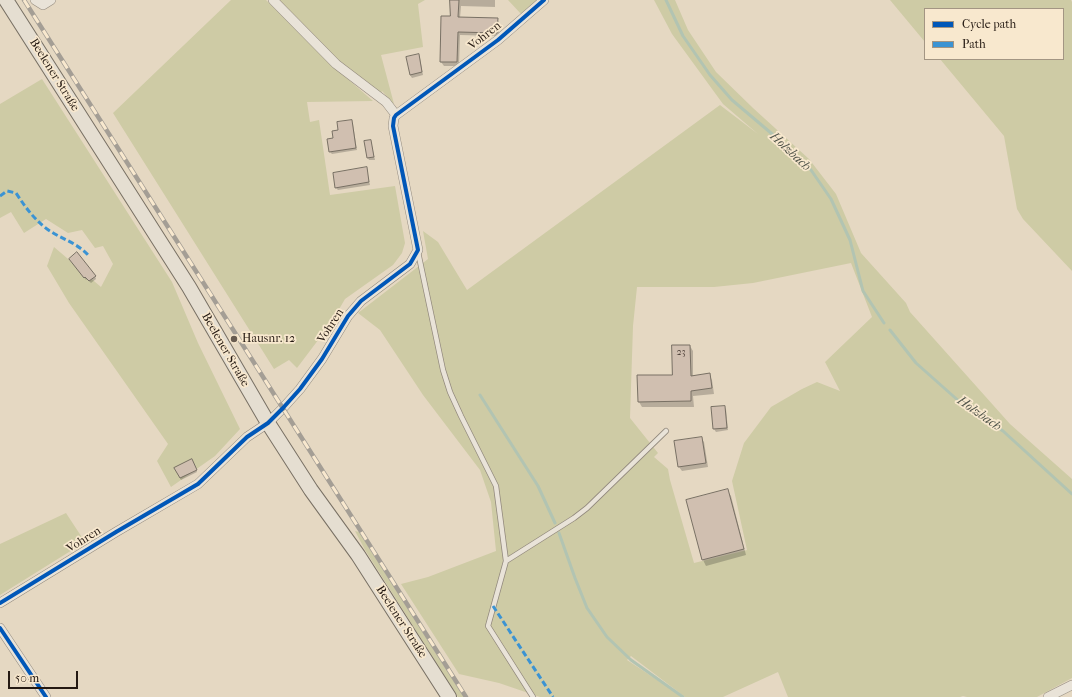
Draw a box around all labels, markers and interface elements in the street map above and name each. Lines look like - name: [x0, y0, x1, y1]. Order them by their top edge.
- legend: [924, 8, 1064, 60]
- text: Cycle path: [962, 17, 1016, 31]
- street label: Vohren: [466, 19, 504, 53]
- street label: Beelener Straße: [26, 36, 82, 114]
- text: Path: [962, 37, 986, 51]
- water label: Holzbach: [766, 129, 814, 175]
- street label: Vohren: [315, 306, 347, 346]
- street label: Beelener Straße: [198, 310, 252, 390]
- place label: Hausnr. 12: [242, 332, 295, 346]
- marker: Hausnr. 12: [229, 334, 239, 344]
- house number: 23: [676, 347, 686, 359]
- water label: Holzbach: [954, 393, 1004, 435]
- street label: Vohren: [64, 524, 104, 556]
- street label: Beelener Straße: [372, 583, 430, 661]
- scale bar: [10, 663, 80, 689]
- text: 50 m: [15, 671, 39, 685]

